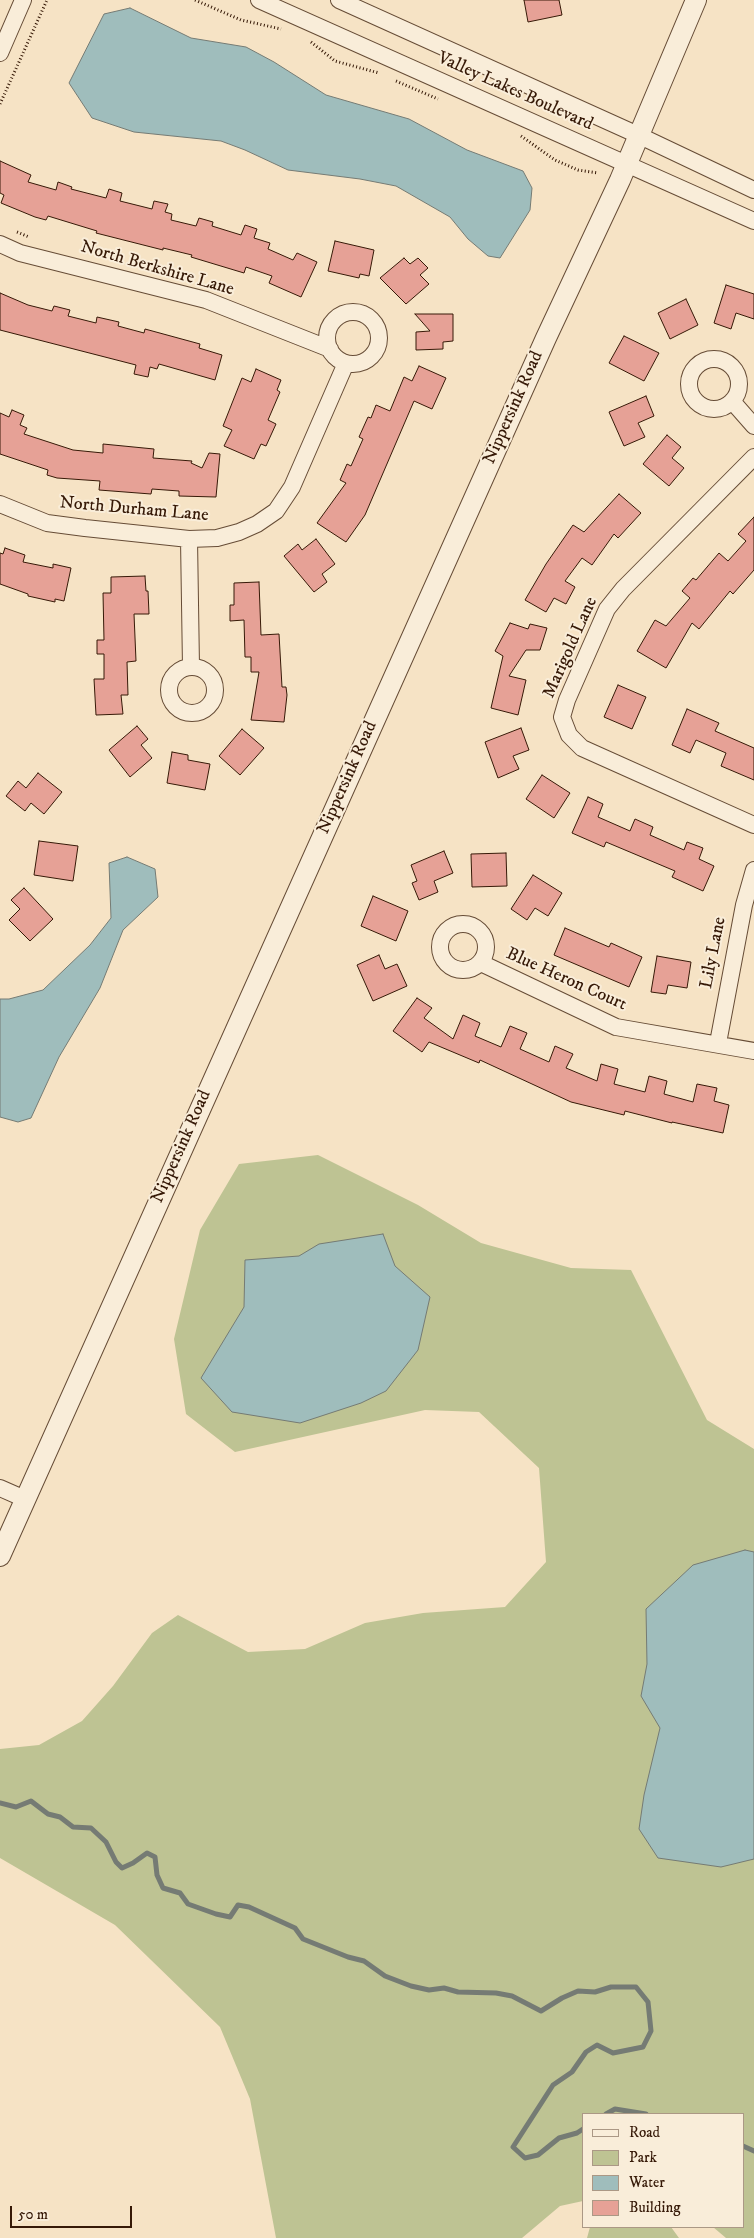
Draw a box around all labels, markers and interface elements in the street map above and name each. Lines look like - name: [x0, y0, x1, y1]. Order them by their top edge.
- street label: Valley Lakes Boulevard: [434, 48, 596, 136]
- street label: North Berkshire Lane: [78, 237, 236, 301]
- street label: Nippersink Road: [479, 348, 549, 468]
- street label: North Durham Lane: [59, 493, 209, 527]
- street label: Marigold Lane: [539, 594, 603, 702]
- street label: Nippersink Road: [313, 718, 383, 838]
- street label: Lily Lane: [696, 915, 732, 991]
- street label: Blue Heron Court: [502, 944, 630, 1016]
- street label: Nippersink Road: [147, 1087, 217, 1207]
- legend: [582, 2113, 744, 2228]
- text: Road: [629, 2123, 660, 2142]
- text: Park: [629, 2148, 657, 2167]
- text: Water: [629, 2173, 665, 2192]
- scale bar: [12, 2196, 135, 2228]
- text: Building: [629, 2198, 681, 2217]
- text: 50 m: [18, 2205, 48, 2224]

